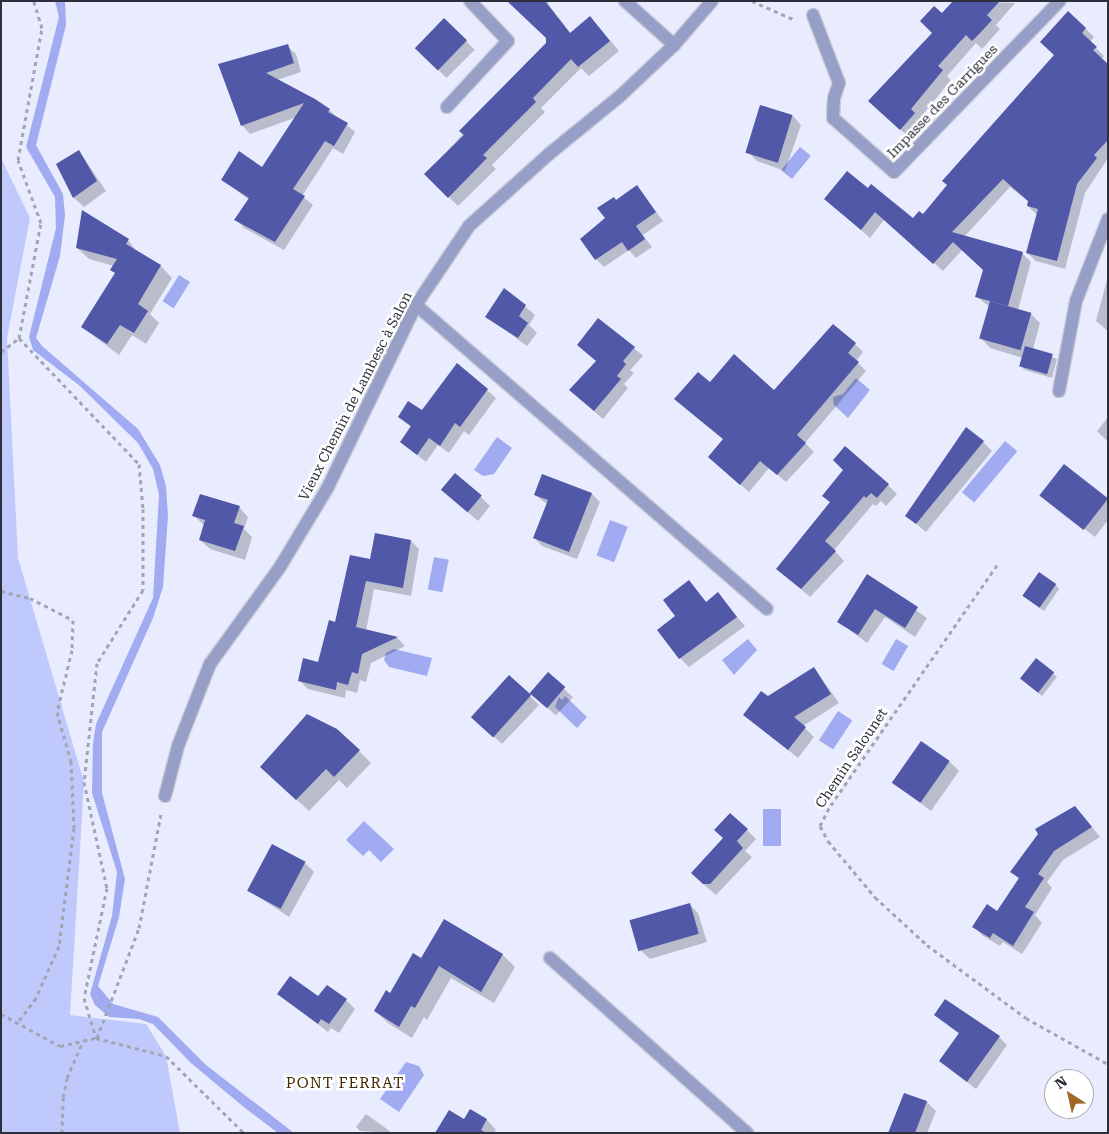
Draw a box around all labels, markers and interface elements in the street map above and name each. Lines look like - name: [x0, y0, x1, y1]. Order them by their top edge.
- street label: Impasse des Garrigues: [883, 41, 1001, 161]
- street label: Vieux Chemin de Lambesc à Salon: [295, 289, 415, 503]
- street label: Chemin Salounet: [811, 705, 891, 811]
- north arrow: [1044, 1069, 1094, 1119]
- text: N: [1052, 1073, 1070, 1092]
- district label: PONT FERRAT: [284, 1075, 406, 1093]

